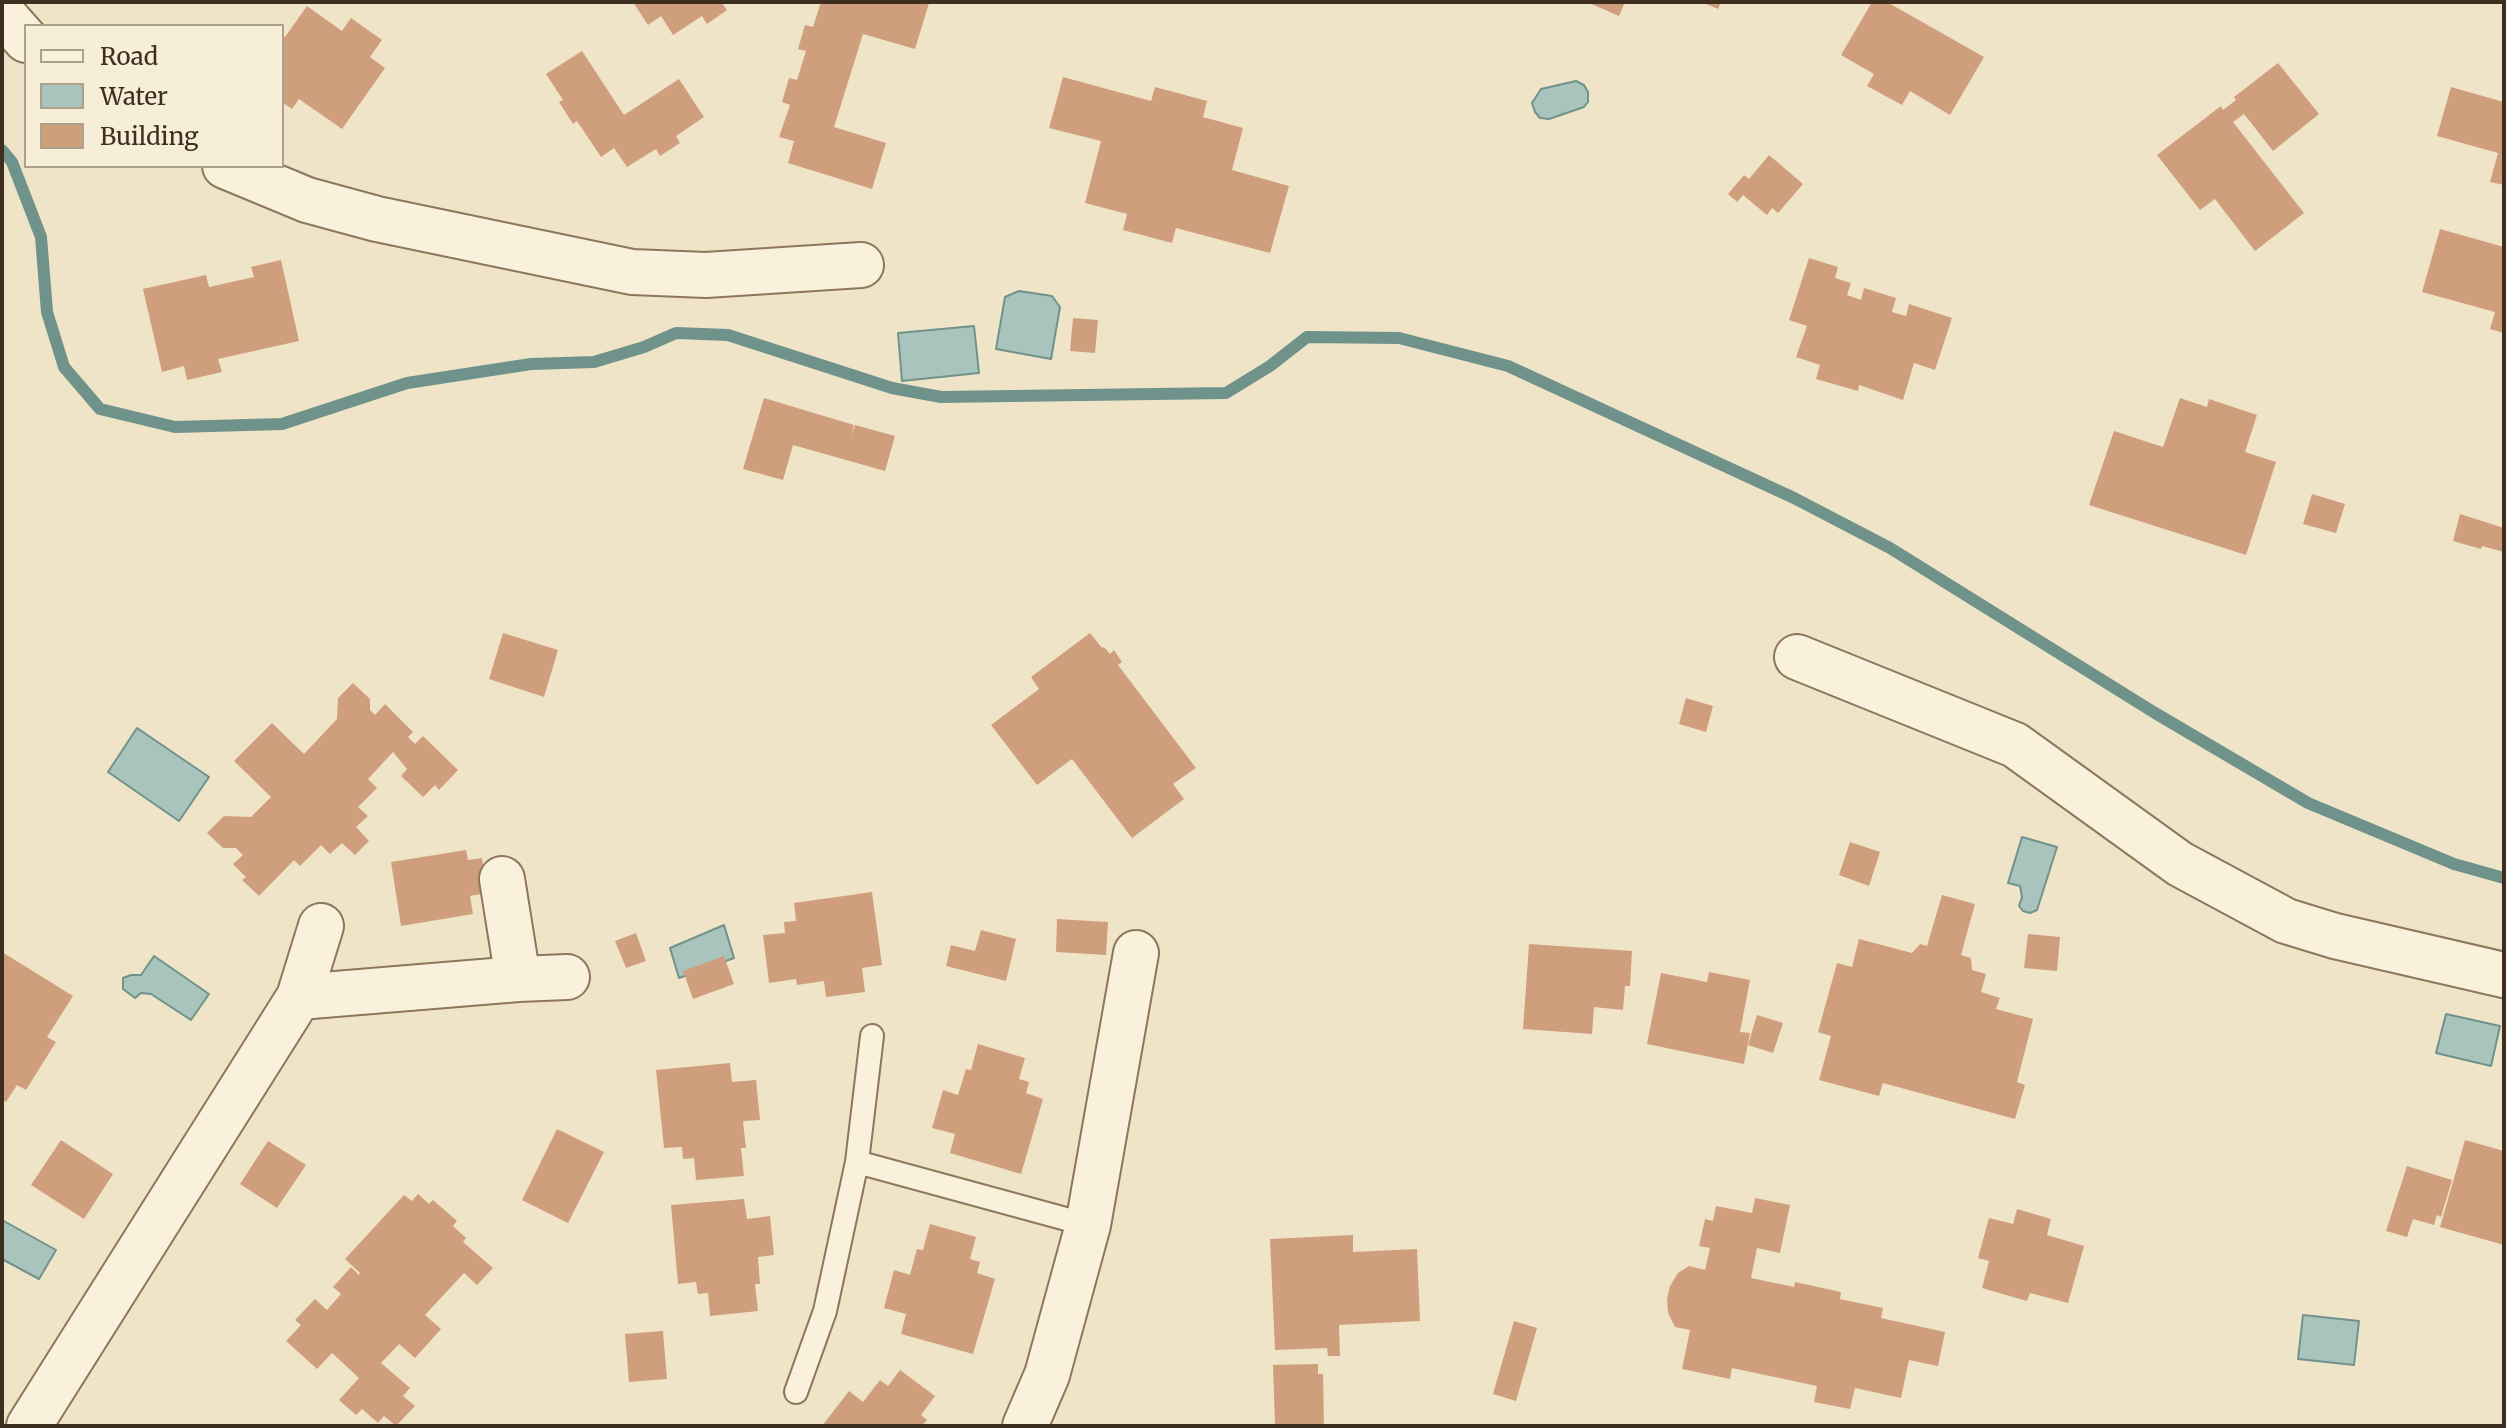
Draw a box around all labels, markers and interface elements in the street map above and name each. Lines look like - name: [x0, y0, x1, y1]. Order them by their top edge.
- legend: [24, 24, 284, 168]
- text: Road: [100, 41, 158, 72]
- text: Water: [100, 81, 168, 112]
- text: Building: [100, 121, 199, 152]

